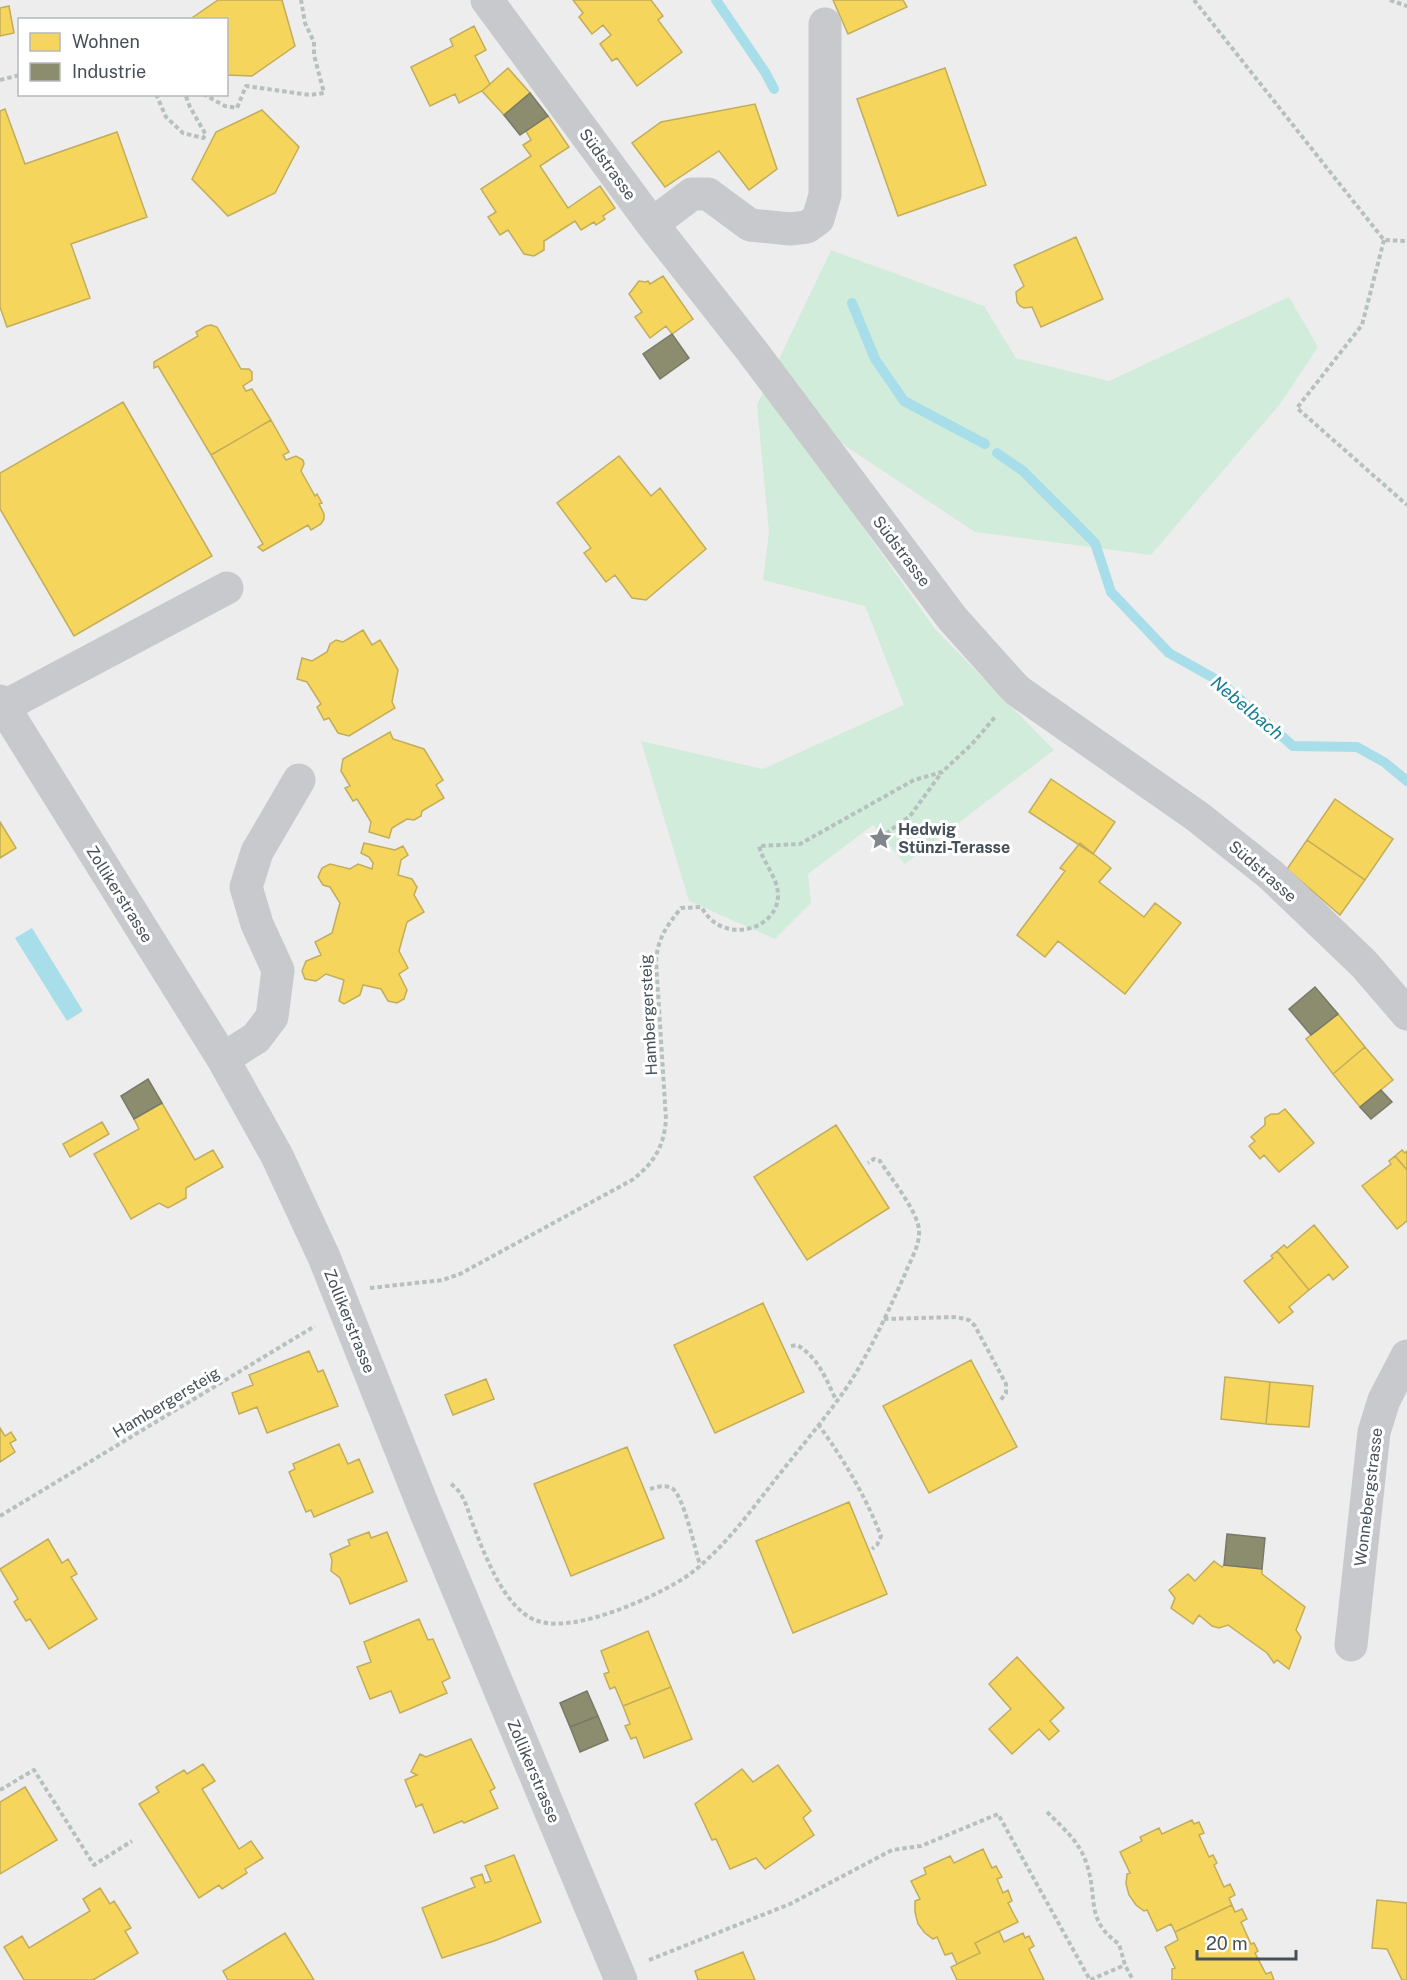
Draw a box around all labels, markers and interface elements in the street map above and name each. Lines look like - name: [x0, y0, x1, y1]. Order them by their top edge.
- legend: [18, 18, 228, 96]
- text: Wohnen: [72, 31, 140, 52]
- text: Industrie: [72, 61, 146, 82]
- street label: Südstrasse: [575, 125, 640, 204]
- street label: Südstrasse: [869, 512, 934, 590]
- water label: Nebelbach: [1207, 671, 1288, 744]
- place label: Hedwig Stünzi-Terasse: [898, 820, 1010, 857]
- place icon: Hedwig Stünzi-Terasse: [867, 825, 893, 851]
- street label: Südstrasse: [1225, 837, 1300, 906]
- street label: Zollikerstrasse: [82, 842, 157, 946]
- street label: Hambergersteig: [636, 954, 661, 1076]
- street label: Zollikerstrasse: [320, 1266, 379, 1376]
- street label: Hambergersteig: [109, 1363, 223, 1442]
- street label: Wonnebergstrasse: [1351, 1427, 1386, 1567]
- street label: Zollikerstrasse: [503, 1717, 564, 1826]
- scale bar: [1197, 1923, 1296, 1961]
- text: 20 m: [1206, 1933, 1248, 1954]

